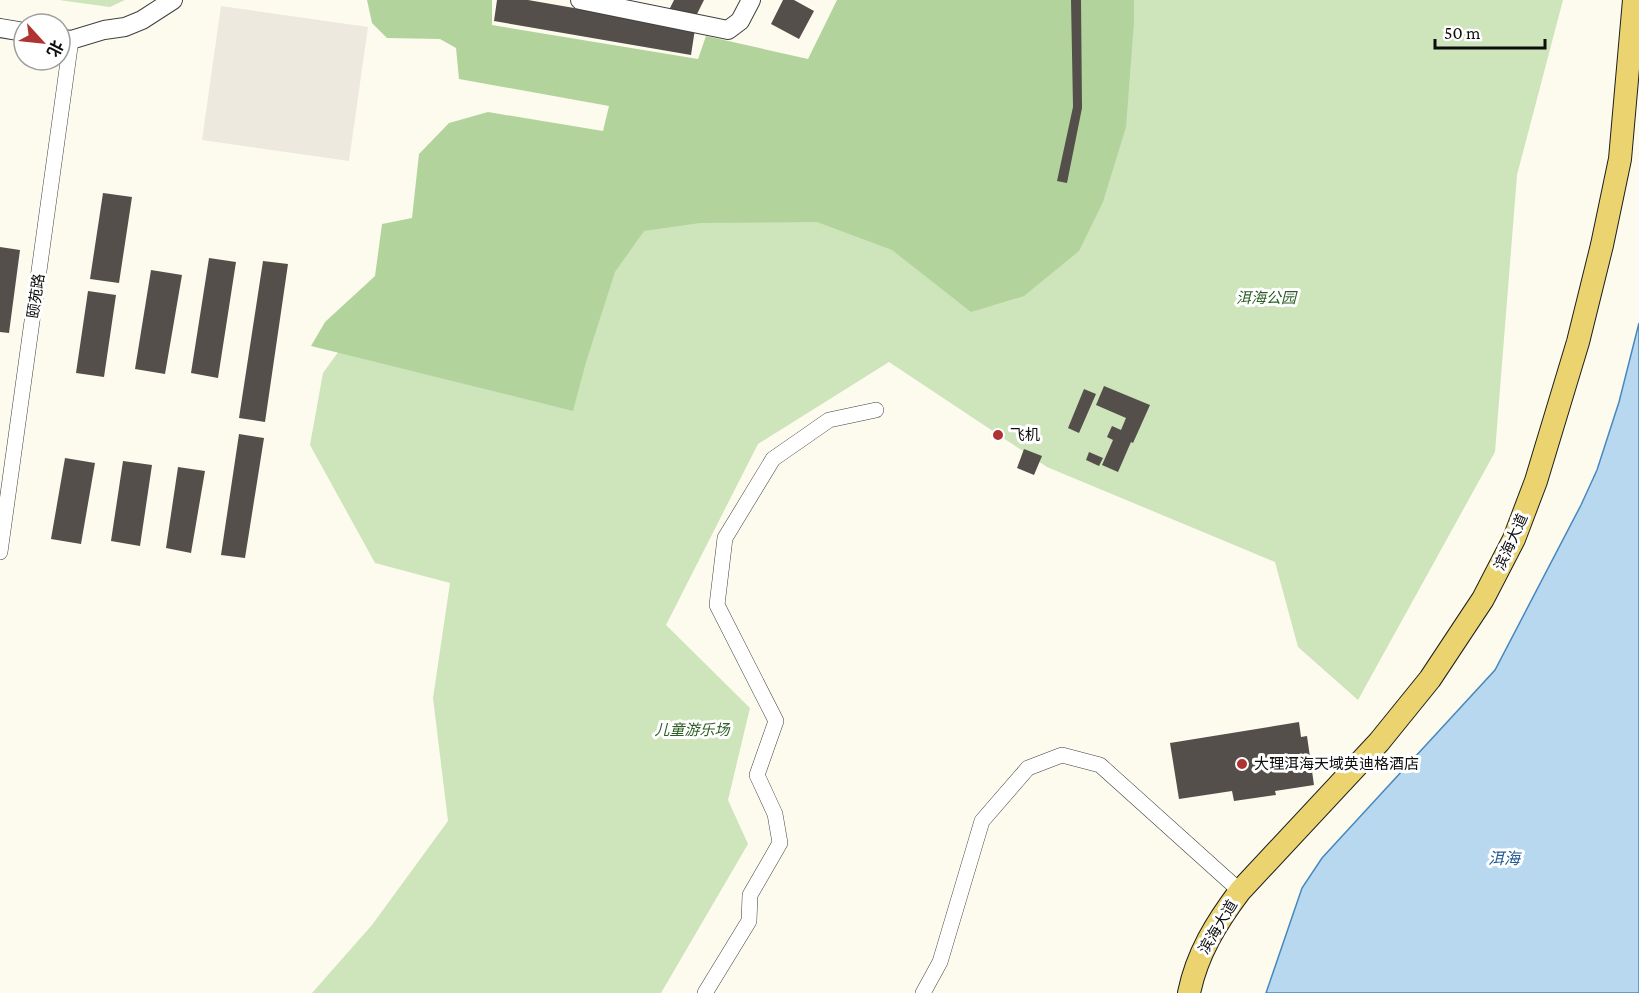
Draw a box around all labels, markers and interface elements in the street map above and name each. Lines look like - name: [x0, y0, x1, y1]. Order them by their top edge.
- north arrow: [12, 12, 72, 72]
- scale bar: [1435, 12, 1544, 50]
- text: 50 m: [1444, 23, 1481, 43]
- text: 北: [44, 38, 66, 60]
- street label: 颐苑路: [25, 273, 47, 319]
- park label: 洱海公园: [1236, 290, 1298, 306]
- place label: 飞机: [1010, 427, 1040, 443]
- marker: 飞机: [991, 428, 1005, 442]
- street label: 滨海大道: [1491, 511, 1531, 573]
- park label: 儿童游乐场: [654, 722, 731, 738]
- place label: 大理洱海天域英迪格酒店: [1254, 756, 1419, 772]
- marker: 大理洱海天域英迪格酒店: [1235, 757, 1249, 771]
- water label: 洱海: [1488, 850, 1522, 867]
- street label: 滨海大道: [1196, 897, 1240, 957]

